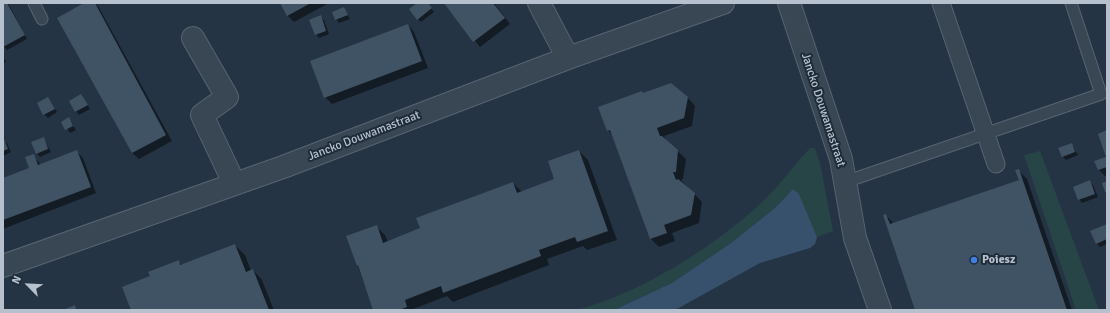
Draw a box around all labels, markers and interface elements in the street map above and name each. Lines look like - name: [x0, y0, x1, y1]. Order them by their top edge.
- street label: Jancko Douwamastraat: [798, 51, 848, 169]
- street label: Jancko Douwamastraat: [306, 108, 422, 164]
- place label: Poiesz: [982, 253, 1015, 267]
- marker: Poiesz: [969, 255, 979, 265]
- north arrow: [8, 265, 48, 305]
- text: N: [9, 274, 24, 286]

